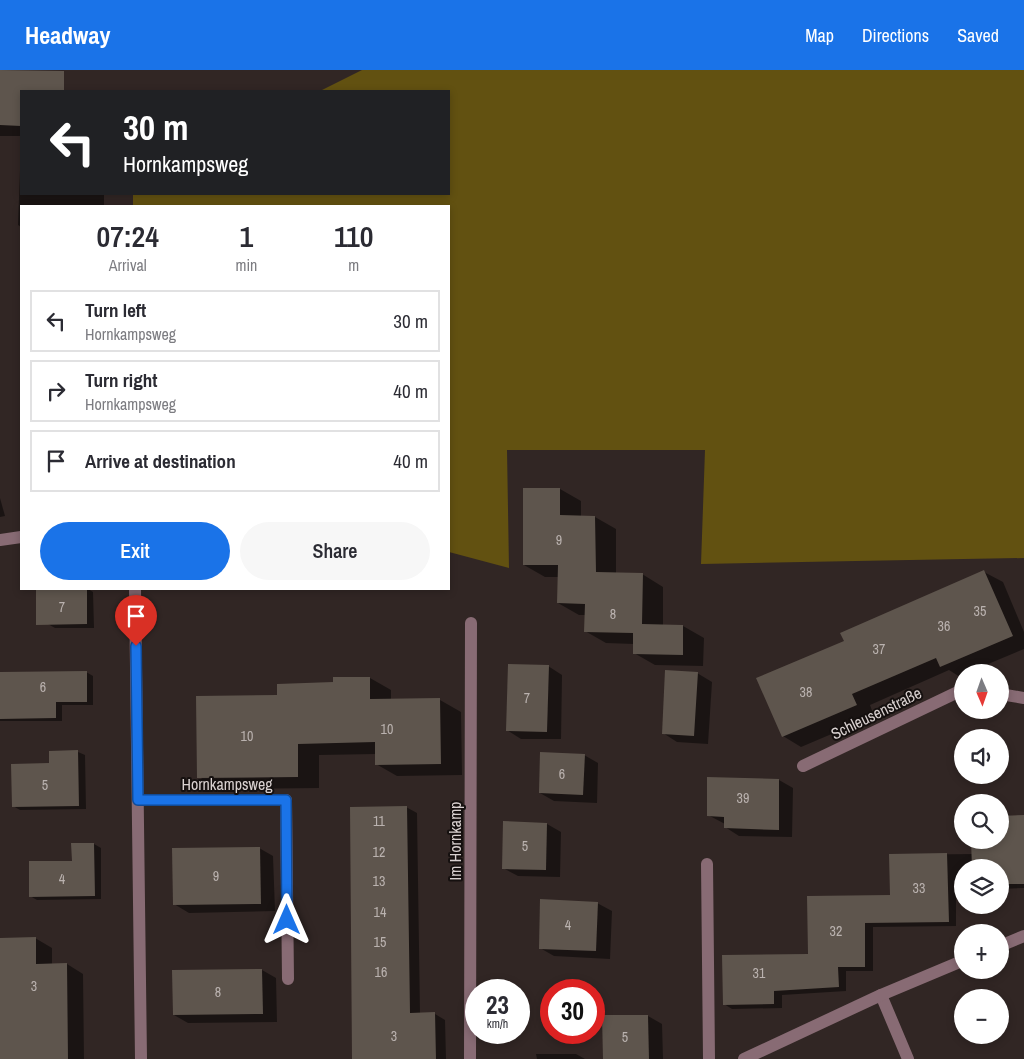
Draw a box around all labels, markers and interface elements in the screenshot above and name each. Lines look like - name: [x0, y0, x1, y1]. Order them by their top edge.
- text: Headway: [25, 19, 110, 51]
- text: Map: [805, 23, 834, 48]
- text: Directions: [862, 23, 929, 48]
- text: Saved: [957, 23, 999, 48]
- text: 30 m: [123, 104, 188, 151]
- icon: left: [40, 110, 105, 175]
- text: Hornkampsweg: [123, 149, 248, 179]
- text: 07:24: [97, 216, 159, 256]
- text: 1: [240, 216, 253, 256]
- text: 110: [334, 216, 373, 256]
- text: Arrival: [109, 254, 147, 276]
- text: min: [236, 254, 257, 276]
- text: m: [348, 254, 359, 276]
- text: Turn left: [85, 297, 146, 323]
- icon: left: [42, 307, 70, 335]
- text: 30 m: [393, 308, 428, 334]
- text: Hornkampsweg: [85, 323, 176, 345]
- text: Turn right: [85, 367, 157, 393]
- icon: right: [42, 377, 70, 405]
- text: 40 m: [393, 378, 428, 404]
- text: Hornkampsweg: [85, 393, 176, 415]
- icon: arrive: [42, 447, 70, 475]
- text: Arrive at destination: [85, 448, 236, 474]
- text: 40 m: [393, 448, 428, 474]
- button: Exit: [40, 522, 230, 580]
- button: Share: [240, 522, 430, 580]
- house number: 9: [556, 531, 562, 549]
- pin: [115, 595, 157, 646]
- house number: 7: [59, 598, 65, 616]
- icon: arrive: [122, 602, 150, 630]
- house number: 35: [974, 602, 986, 620]
- house number: 8: [610, 605, 616, 623]
- house number: 36: [938, 617, 950, 635]
- house number: 37: [873, 640, 885, 658]
- north arrow: [954, 664, 1009, 719]
- map controls: [954, 664, 1009, 1044]
- house number: 6: [40, 678, 46, 696]
- street label: Schleusenstraße: [827, 682, 925, 744]
- house number: 38: [800, 683, 812, 701]
- house number: 7: [524, 689, 530, 707]
- house number: 10: [381, 720, 393, 738]
- house number: 10: [241, 727, 253, 745]
- button: sound: [954, 729, 1009, 784]
- house number: 6: [559, 765, 565, 783]
- street label: Hornkampsweg: [181, 773, 273, 795]
- house number: 5: [42, 776, 48, 794]
- house number: 39: [737, 789, 749, 807]
- button: search: [954, 794, 1009, 849]
- street label: Im Hornkamp: [444, 802, 466, 880]
- house number: 11: [373, 812, 386, 830]
- house number: 5: [522, 837, 528, 855]
- house number: 12: [373, 843, 385, 861]
- button: layers: [954, 859, 1009, 914]
- house number: 9: [213, 867, 219, 885]
- house number: 4: [59, 870, 66, 888]
- house number: 13: [373, 872, 385, 890]
- house number: 33: [913, 879, 925, 897]
- position arrow: [260, 893, 312, 945]
- house number: 14: [374, 903, 387, 921]
- house number: 4: [565, 916, 572, 934]
- house number: 32: [830, 922, 842, 940]
- button: +: [954, 924, 1009, 979]
- house number: 15: [374, 933, 386, 951]
- house number: 16: [375, 963, 387, 981]
- house number: 31: [753, 964, 766, 982]
- house number: 3: [31, 977, 37, 995]
- speed limit sign: 30: [540, 979, 605, 1044]
- house number: 8: [215, 983, 221, 1001]
- text: 23: [486, 988, 509, 1022]
- button: −: [954, 989, 1009, 1044]
- text: km/h: [487, 1016, 508, 1032]
- house number: 3: [391, 1027, 397, 1045]
- house number: 5: [622, 1028, 628, 1046]

